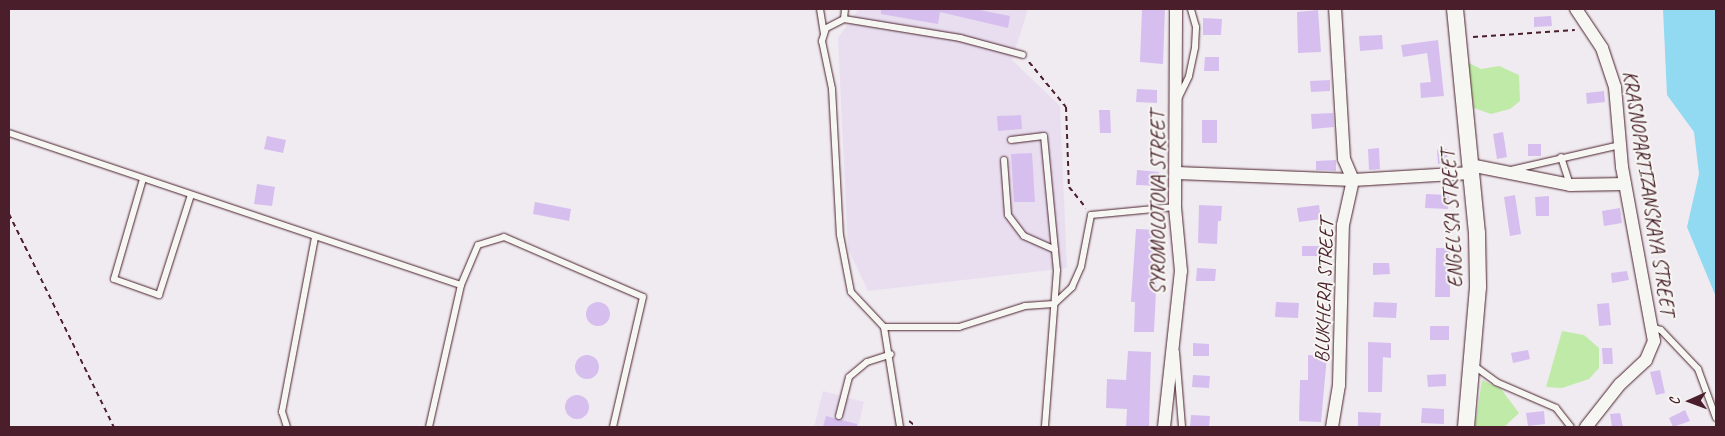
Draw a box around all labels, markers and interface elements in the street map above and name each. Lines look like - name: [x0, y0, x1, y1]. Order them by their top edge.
- street label: KRASNOPARTIZANSKAYA STREET: [1618, 69, 1680, 317]
- street label: SYROMOLOTOVA STREET: [1146, 112, 1170, 294]
- street label: ENGEL'SA STREET: [1436, 150, 1468, 288]
- street label: BLUKHERA STREET: [1310, 219, 1338, 363]
- north arrow: [1665, 376, 1715, 426]
- text: С: [1666, 398, 1683, 405]

